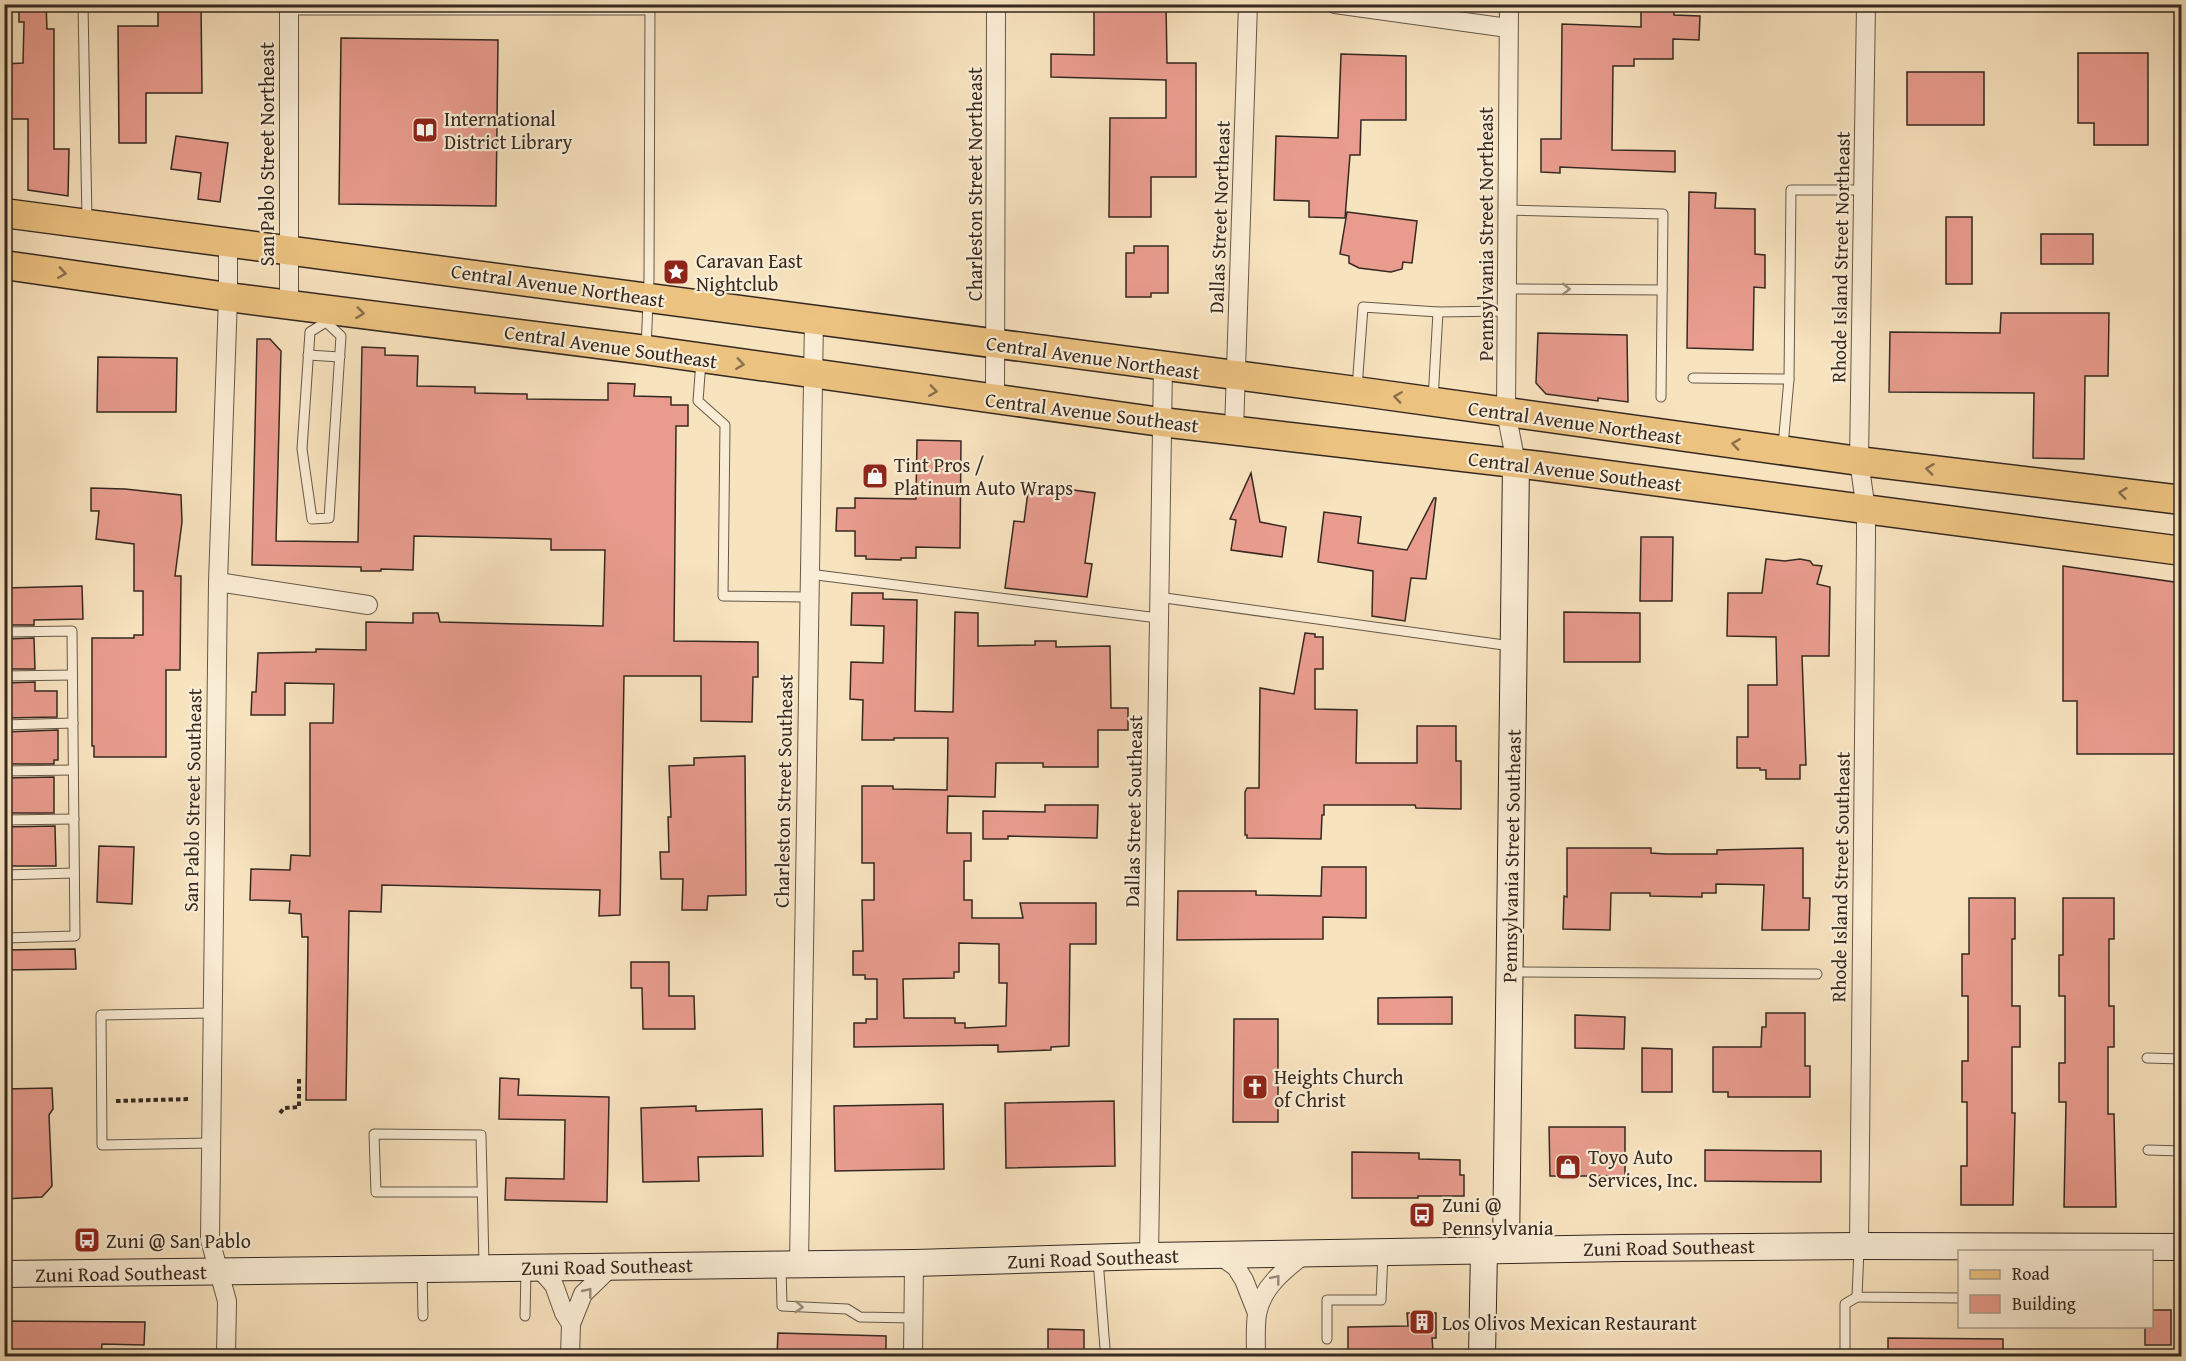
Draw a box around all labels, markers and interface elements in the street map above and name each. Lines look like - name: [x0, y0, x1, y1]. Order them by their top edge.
- street label: San Pablo Street Northeast: [252, 42, 281, 266]
- street label: Charleston Street Northeast: [960, 67, 989, 301]
- place label: International District Library: [444, 104, 572, 156]
- street label: Pennsylvania Street Northeast: [1471, 107, 1500, 361]
- library icon: International District Library: [410, 115, 440, 145]
- street label: Dallas Street Northeast: [1201, 120, 1237, 314]
- street label: Rhode Island Street Northeast: [1823, 131, 1857, 383]
- place label: Caravan East Nightclub: [696, 246, 803, 298]
- street label: Central Avenue Northeast: [449, 256, 667, 314]
- place icon: Caravan East Nightclub: [661, 257, 691, 287]
- one-way arrow: [58, 267, 67, 279]
- one-way arrow: [1561, 283, 1570, 295]
- one-way arrow: [355, 306, 364, 319]
- street label: Central Avenue Southeast: [503, 317, 719, 375]
- street label: Central Avenue Northeast: [984, 328, 1202, 386]
- one-way arrow: [736, 357, 745, 369]
- one-way arrow: [929, 385, 938, 397]
- street label: Central Avenue Southeast: [984, 385, 1200, 439]
- one-way arrow: [1393, 392, 1402, 404]
- street label: Central Avenue Northeast: [1466, 393, 1684, 451]
- one-way arrow: [1732, 438, 1741, 451]
- street label: Central Avenue Southeast: [1467, 444, 1683, 498]
- place label: Tint Pros / Platinum Auto Wraps: [894, 450, 1073, 502]
- shop icon: Tint Pros / Platinum Auto Wraps: [860, 461, 890, 491]
- one-way arrow: [1925, 464, 1934, 476]
- one-way arrow: [2119, 487, 2128, 499]
- street label: Charleston Street Southeast: [766, 674, 800, 908]
- street label: San Pablo Street Southeast: [176, 688, 208, 912]
- street label: Dallas Street Southeast: [1117, 714, 1149, 908]
- street label: Pennsylvania Street Southeast: [1494, 729, 1528, 983]
- street label: Rhode Island Street Southeast: [1823, 751, 1857, 1003]
- place label: Heights Church of Christ: [1274, 1062, 1404, 1114]
- church icon: Heights Church of Christ: [1240, 1072, 1270, 1102]
- place label: Toyo Auto Services, Inc.: [1588, 1142, 1698, 1194]
- shop icon: Toyo Auto Services, Inc.: [1553, 1152, 1583, 1182]
- place label: Zuni @ Pennsylvania: [1442, 1190, 1554, 1242]
- bus stop icon: Zuni @ Pennsylvania: [1407, 1200, 1437, 1230]
- bus stop icon: Zuni @ San Pablo: [72, 1225, 102, 1255]
- place label: Zuni @ San Pablo: [106, 1226, 251, 1255]
- street label: Zuni Road Southeast: [1583, 1231, 1755, 1263]
- street label: Zuni Road Southeast: [1007, 1241, 1179, 1275]
- street label: Zuni Road Southeast: [521, 1250, 693, 1282]
- legend: [1958, 1250, 2153, 1328]
- street label: Zuni Road Southeast: [35, 1257, 207, 1289]
- text: Road: [2012, 1260, 2050, 1287]
- one-way arrow: [1269, 1275, 1280, 1286]
- one-way arrow: [580, 1288, 591, 1299]
- text: Building: [2012, 1290, 2076, 1317]
- one-way arrow: [794, 1300, 803, 1313]
- building icon: Los Olivos Mexican Restaurant: [1407, 1307, 1437, 1337]
- place label: Los Olivos Mexican Restaurant: [1442, 1308, 1697, 1337]

